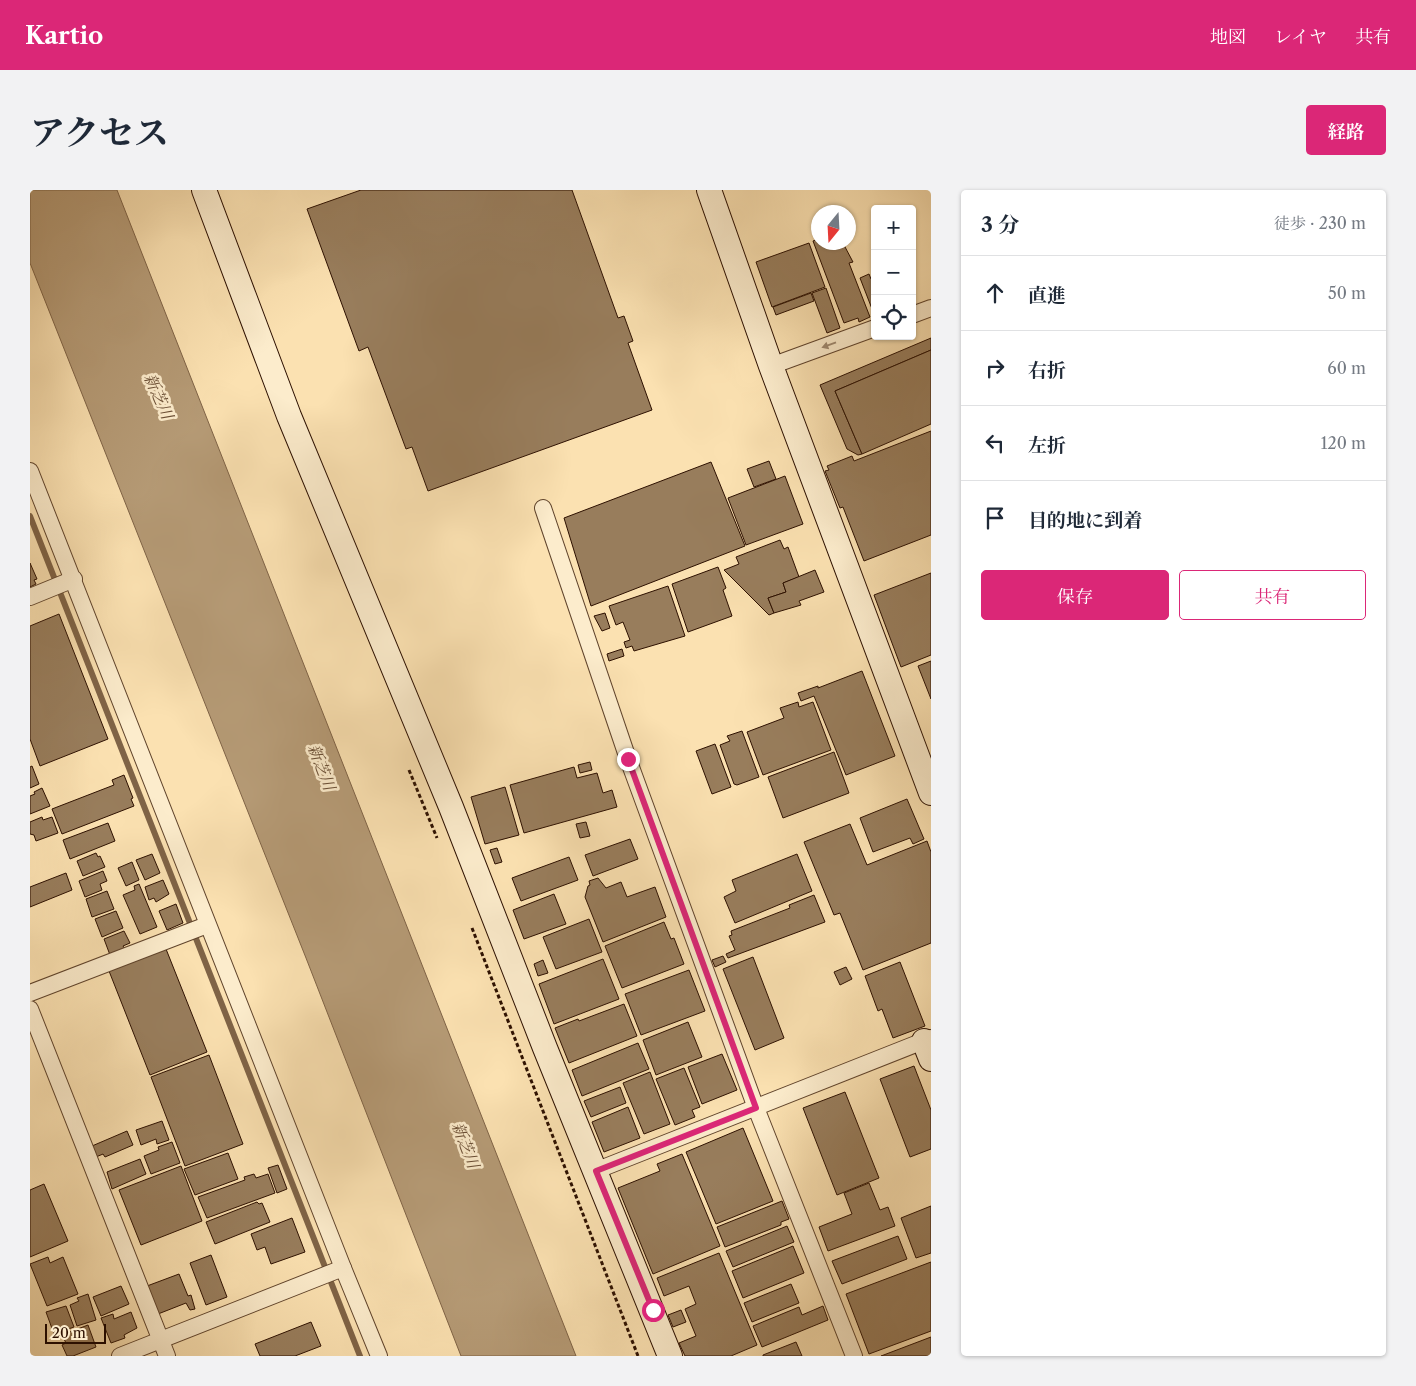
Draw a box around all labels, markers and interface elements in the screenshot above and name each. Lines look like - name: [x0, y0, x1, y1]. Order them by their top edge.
- text: Kartio: [25, 21, 103, 50]
- text: 地図: [1210, 26, 1246, 48]
- text: レイヤ: [1274, 26, 1327, 48]
- text: 共有: [1355, 26, 1391, 48]
- button: 経路: [1306, 105, 1386, 155]
- text: アクセス: [30, 111, 169, 154]
- north arrow: [811, 205, 856, 250]
- map controls: [871, 205, 916, 340]
- button: +: [871, 205, 916, 250]
- text: 3 分: [981, 212, 1019, 237]
- text: 徒歩 · 230 m: [1274, 213, 1366, 233]
- button: −: [871, 250, 916, 295]
- icon: ahead: [981, 279, 1009, 307]
- text: 50 m: [1328, 283, 1366, 303]
- text: 直進: [1028, 284, 1066, 307]
- button: locate: [871, 295, 916, 340]
- one-way arrow: [821, 341, 836, 349]
- icon: right: [981, 354, 1009, 382]
- text: 60 m: [1327, 358, 1366, 378]
- text: 右折: [1028, 359, 1066, 382]
- water label: 新芝川: [140, 370, 179, 424]
- icon: left: [981, 429, 1009, 457]
- text: 120 m: [1321, 433, 1366, 453]
- text: 左折: [1028, 434, 1066, 457]
- icon: arrive: [981, 504, 1009, 532]
- text: 目的地に到着: [1028, 509, 1142, 532]
- button: 保存: [981, 570, 1169, 620]
- button: 共有: [1179, 570, 1366, 620]
- water label: 新芝川: [304, 741, 341, 795]
- route end: [617, 748, 640, 771]
- water label: 新芝川: [448, 1119, 485, 1173]
- route start: [642, 1299, 665, 1322]
- scale bar: [45, 1321, 106, 1344]
- text: 20 m: [52, 1324, 86, 1342]

